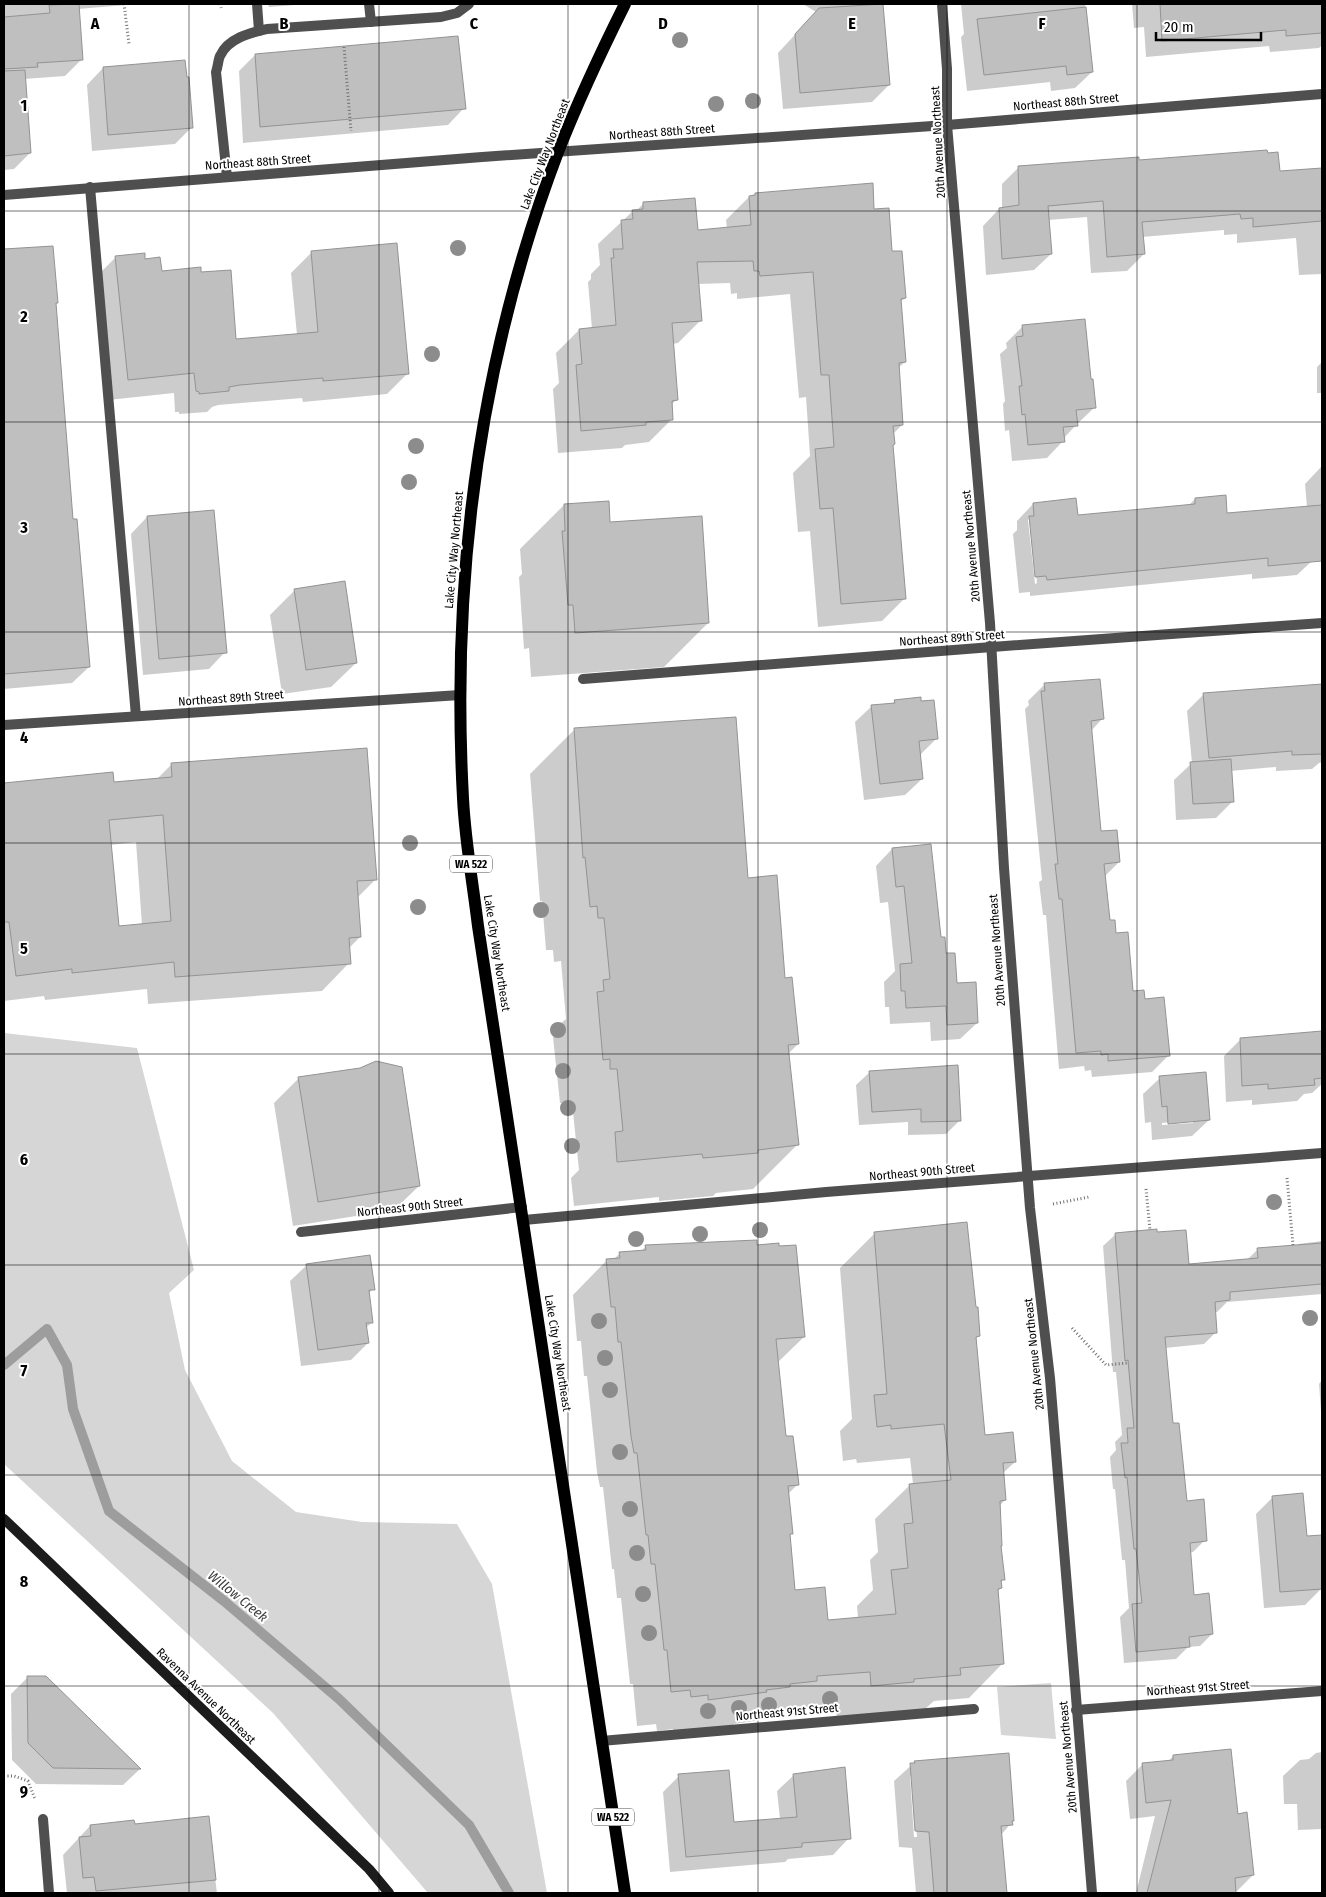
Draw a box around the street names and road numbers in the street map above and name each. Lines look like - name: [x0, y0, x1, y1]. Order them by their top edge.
- street label: 20th Avenue Northeast: [928, 86, 948, 198]
- street label: Northeast 88th Street: [1013, 90, 1120, 114]
- street label: Lake City Way Northeast: [517, 96, 573, 211]
- street label: Northeast 88th Street: [609, 121, 715, 143]
- street label: Northeast 88th Street: [205, 151, 311, 173]
- street label: 20th Avenue Northeast: [959, 489, 983, 602]
- street label: Lake City Way Northeast: [442, 491, 466, 609]
- street label: Northeast 89th Street: [899, 627, 1005, 649]
- street label: Northeast 89th Street: [178, 687, 284, 709]
- road number: WA 522: [450, 856, 492, 872]
- street label: 20th Avenue Northeast: [986, 893, 1008, 1006]
- street label: Lake City Way Northeast: [481, 894, 513, 1012]
- street label: Northeast 90th Street: [868, 1160, 976, 1184]
- street label: Northeast 90th Street: [356, 1194, 464, 1220]
- street label: Lake City Way Northeast: [542, 1294, 574, 1412]
- street label: 20th Avenue Northeast: [1021, 1297, 1047, 1411]
- street label: Ravenna Avenue Northeast: [154, 1645, 258, 1747]
- street label: Northeast 91st Street: [1146, 1677, 1250, 1699]
- street label: 20th Avenue Northeast: [1056, 1700, 1080, 1813]
- street label: Northeast 91st Street: [735, 1701, 839, 1723]
- road number: WA 522: [592, 1808, 634, 1825]

